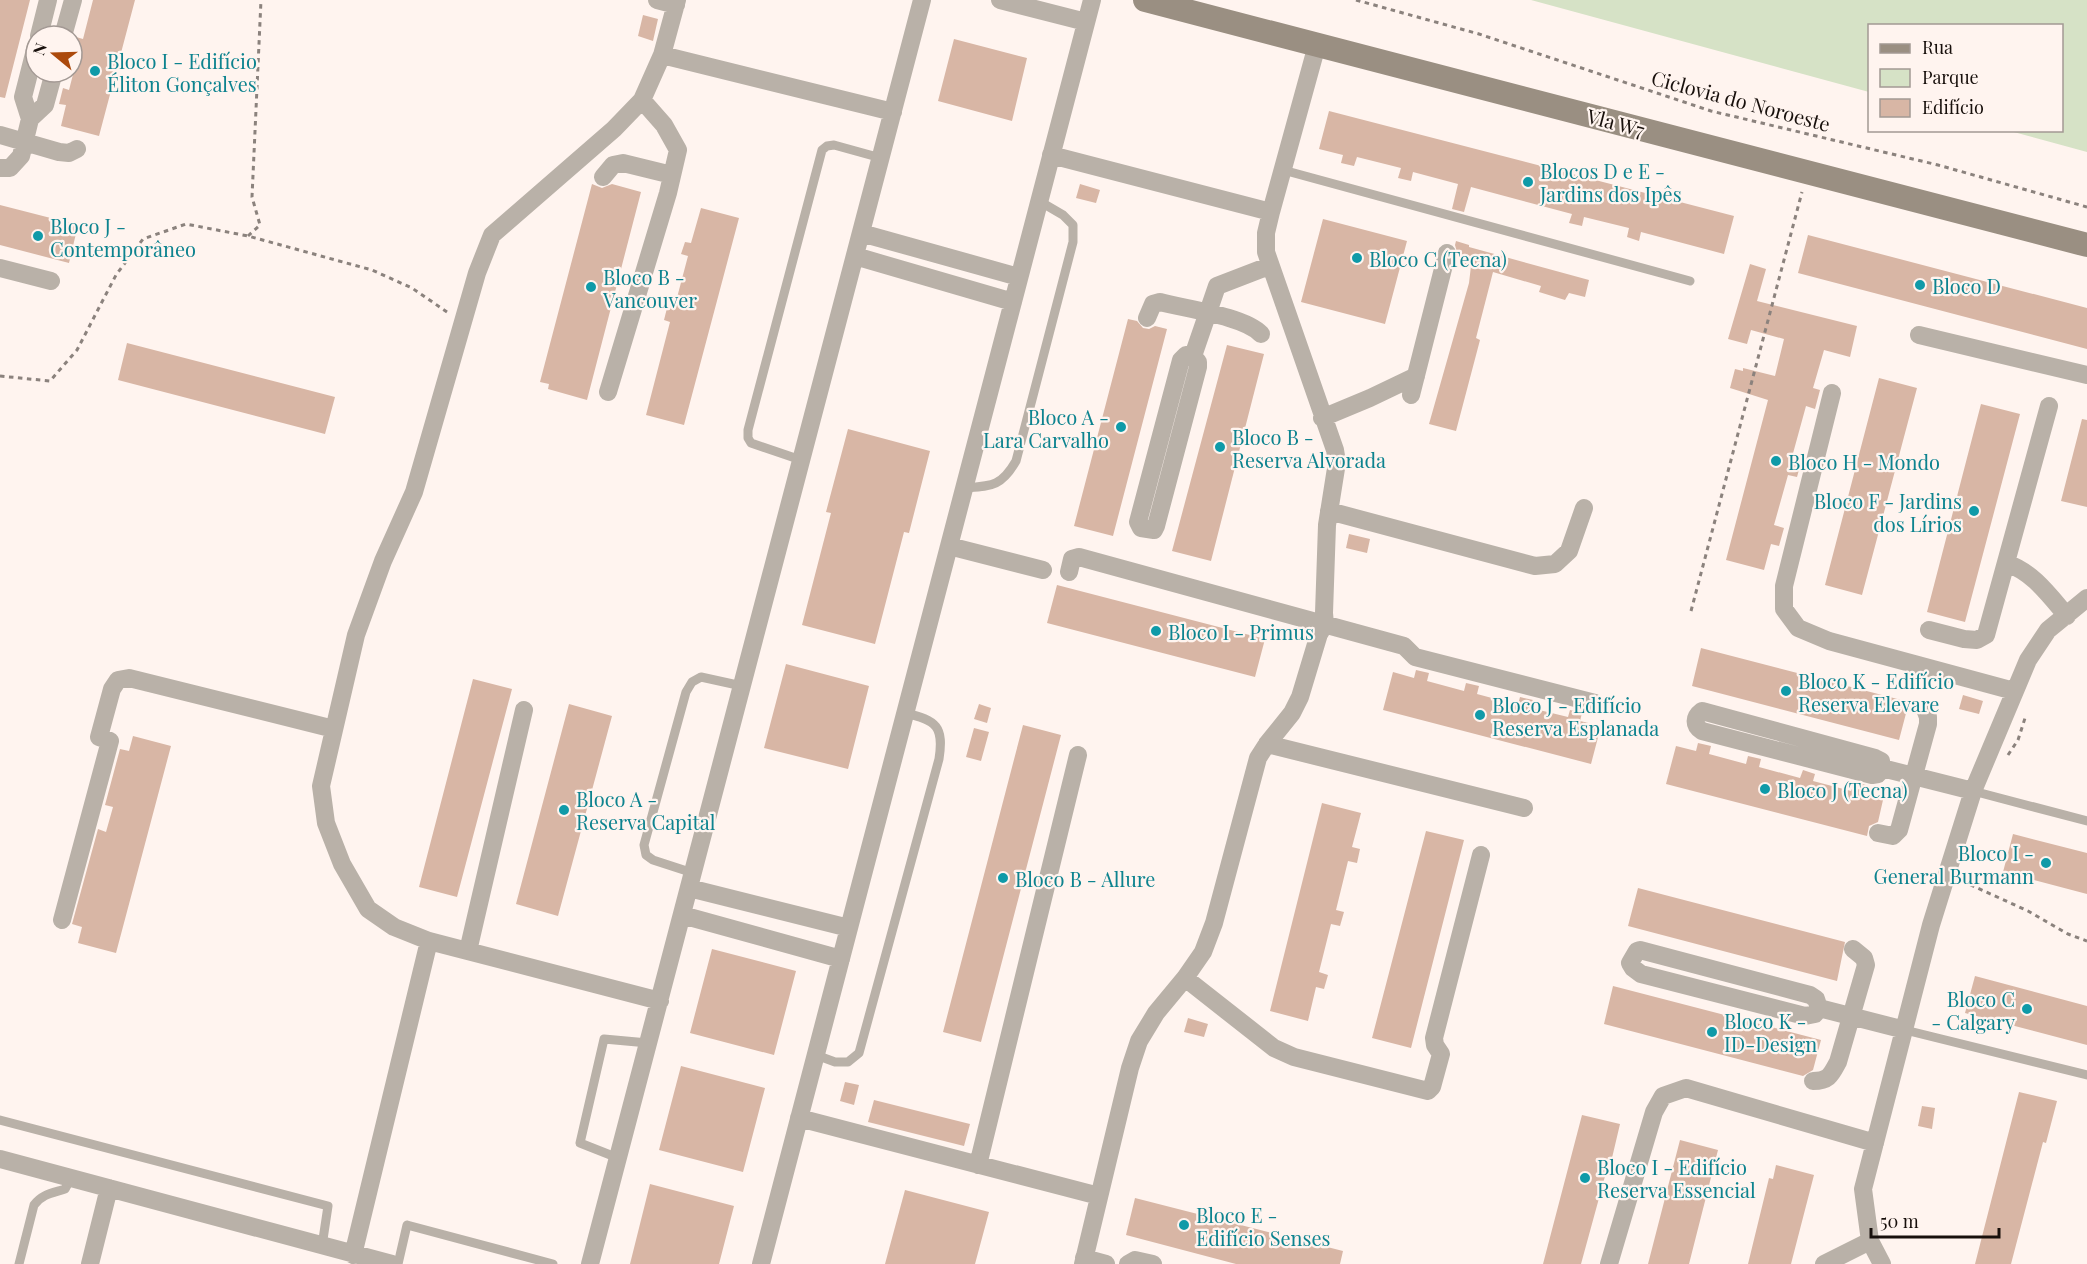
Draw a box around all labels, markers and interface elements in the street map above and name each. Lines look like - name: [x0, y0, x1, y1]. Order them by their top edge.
- north arrow: [24, 24, 84, 84]
- legend: [1868, 24, 2063, 132]
- text: Rua: [1922, 35, 1953, 59]
- text: N: [28, 40, 51, 58]
- place label: Bloco I - Edifício Éliton Gonçalves: [107, 47, 257, 97]
- street label: Ciclovia do Noroeste: [1649, 63, 1833, 137]
- marker: Bloco I - Edifício Éliton Gonçalves: [88, 64, 102, 78]
- text: Parque: [1922, 65, 1979, 89]
- text: Edifício: [1922, 95, 1984, 119]
- street label: Vla W7: [1583, 101, 1648, 143]
- place label: Blocos D e E - Jardins dos Ipês: [1539, 157, 1682, 207]
- marker: Blocos D e E - Jardins dos Ipês: [1521, 175, 1535, 189]
- place label: Bloco J - Contemporâneo: [50, 212, 196, 262]
- marker: Bloco J - Contemporâneo: [31, 229, 45, 243]
- place label: Bloco C (Tecna): [1369, 245, 1507, 272]
- marker: Bloco C (Tecna): [1350, 251, 1364, 265]
- place label: Bloco B - Vancouver: [602, 263, 697, 313]
- place label: Bloco D: [1932, 272, 2001, 299]
- marker: Bloco D: [1913, 278, 1927, 292]
- marker: Bloco B - Vancouver: [584, 280, 598, 294]
- place label: Bloco A - Lara Carvalho: [983, 403, 1109, 453]
- marker: Bloco A - Lara Carvalho: [1114, 420, 1128, 434]
- place label: Bloco B - Reserva Alvorada: [1232, 423, 1386, 473]
- marker: Bloco B - Reserva Alvorada: [1213, 440, 1227, 454]
- place label: Bloco H - Mondo: [1788, 448, 1940, 475]
- marker: Bloco H - Mondo: [1769, 454, 1783, 468]
- place label: Bloco F - Jardins dos Lírios: [1814, 487, 1962, 537]
- marker: Bloco F - Jardins dos Lírios: [1967, 504, 1981, 518]
- place label: Bloco I - Primus: [1168, 618, 1314, 645]
- marker: Bloco I - Primus: [1149, 624, 1163, 638]
- place label: Bloco K - Edifício Reserva Elevare: [1798, 667, 1954, 717]
- marker: Bloco K - Edifício Reserva Elevare: [1779, 684, 1793, 698]
- place label: Bloco J - Edifício Reserva Esplanada: [1492, 691, 1659, 741]
- marker: Bloco J - Edifício Reserva Esplanada: [1473, 708, 1487, 722]
- place label: Bloco J (Tecna): [1777, 776, 1908, 803]
- marker: Bloco J (Tecna): [1758, 782, 1772, 796]
- place label: Bloco A - Reserva Capital: [576, 785, 716, 835]
- marker: Bloco A - Reserva Capital: [557, 803, 571, 817]
- place label: Bloco I - General Burmann: [1874, 839, 2034, 889]
- marker: Bloco I - General Burmann: [2039, 856, 2053, 870]
- place label: Bloco B - Allure: [1015, 865, 1155, 892]
- marker: Bloco B - Allure: [996, 871, 1010, 885]
- place label: Bloco C - Calgary: [1931, 985, 2015, 1035]
- marker: Bloco C - Calgary: [2020, 1002, 2034, 1016]
- place label: Bloco K - ID-Design: [1724, 1007, 1817, 1057]
- marker: Bloco K - ID-Design: [1705, 1025, 1719, 1039]
- place label: Bloco I - Edifício Reserva Essencial: [1597, 1153, 1756, 1203]
- marker: Bloco I - Edifício Reserva Essencial: [1578, 1171, 1592, 1185]
- place label: Bloco E - Edifício Senses: [1196, 1201, 1331, 1251]
- scale bar: [1871, 1201, 1998, 1239]
- text: 50 m: [1880, 1209, 1919, 1233]
- marker: Bloco E - Edifício Senses: [1177, 1218, 1191, 1232]

